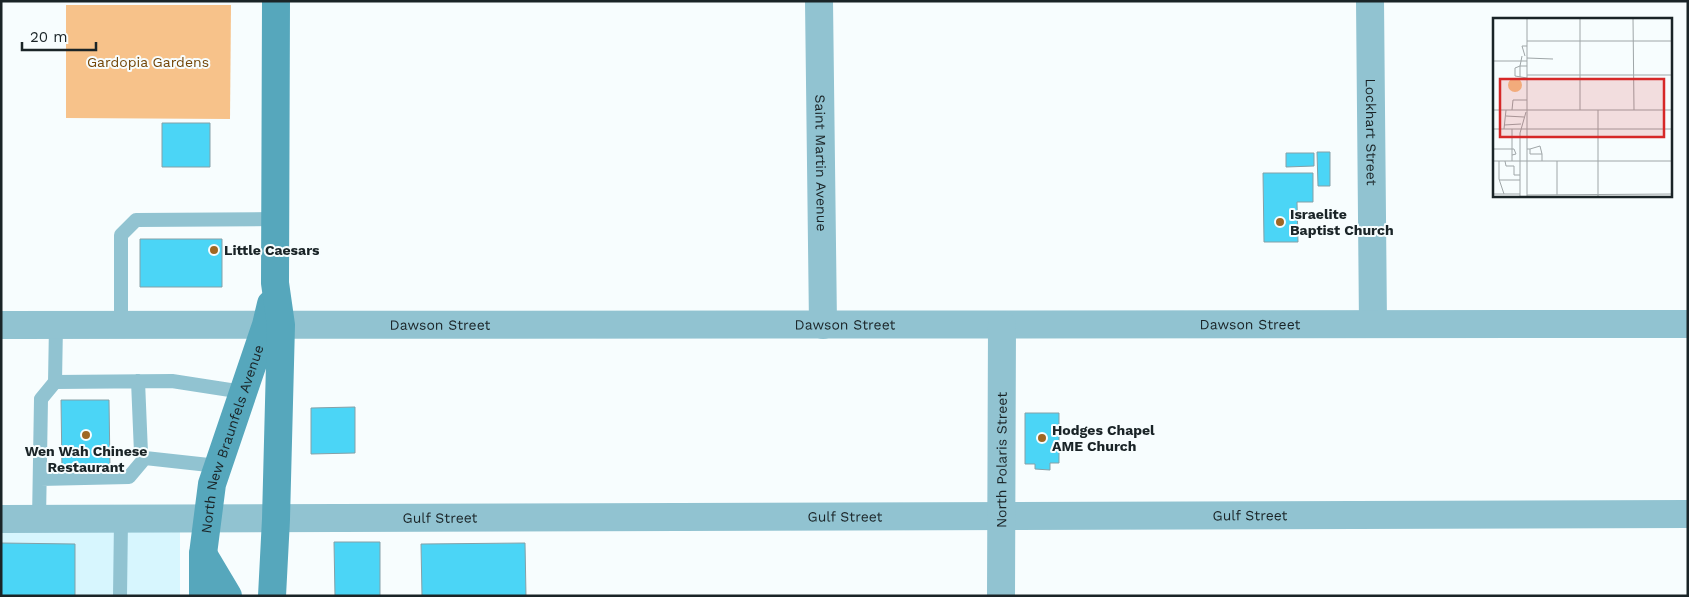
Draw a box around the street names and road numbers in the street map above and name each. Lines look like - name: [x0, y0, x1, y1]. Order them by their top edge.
- street label: Lockhart Street: [1363, 78, 1380, 186]
- street label: Saint Martin Avenue: [812, 94, 830, 232]
- street label: Dawson Street: [795, 316, 896, 333]
- street label: Dawson Street: [1200, 316, 1301, 332]
- street label: Dawson Street: [390, 317, 491, 333]
- street label: North New Braunfels Avenue: [198, 343, 267, 534]
- street label: North Polaris Street: [993, 392, 1010, 528]
- street label: Gulf Street: [1212, 507, 1288, 523]
- street label: Gulf Street: [807, 508, 883, 525]
- street label: Gulf Street: [402, 510, 478, 526]

